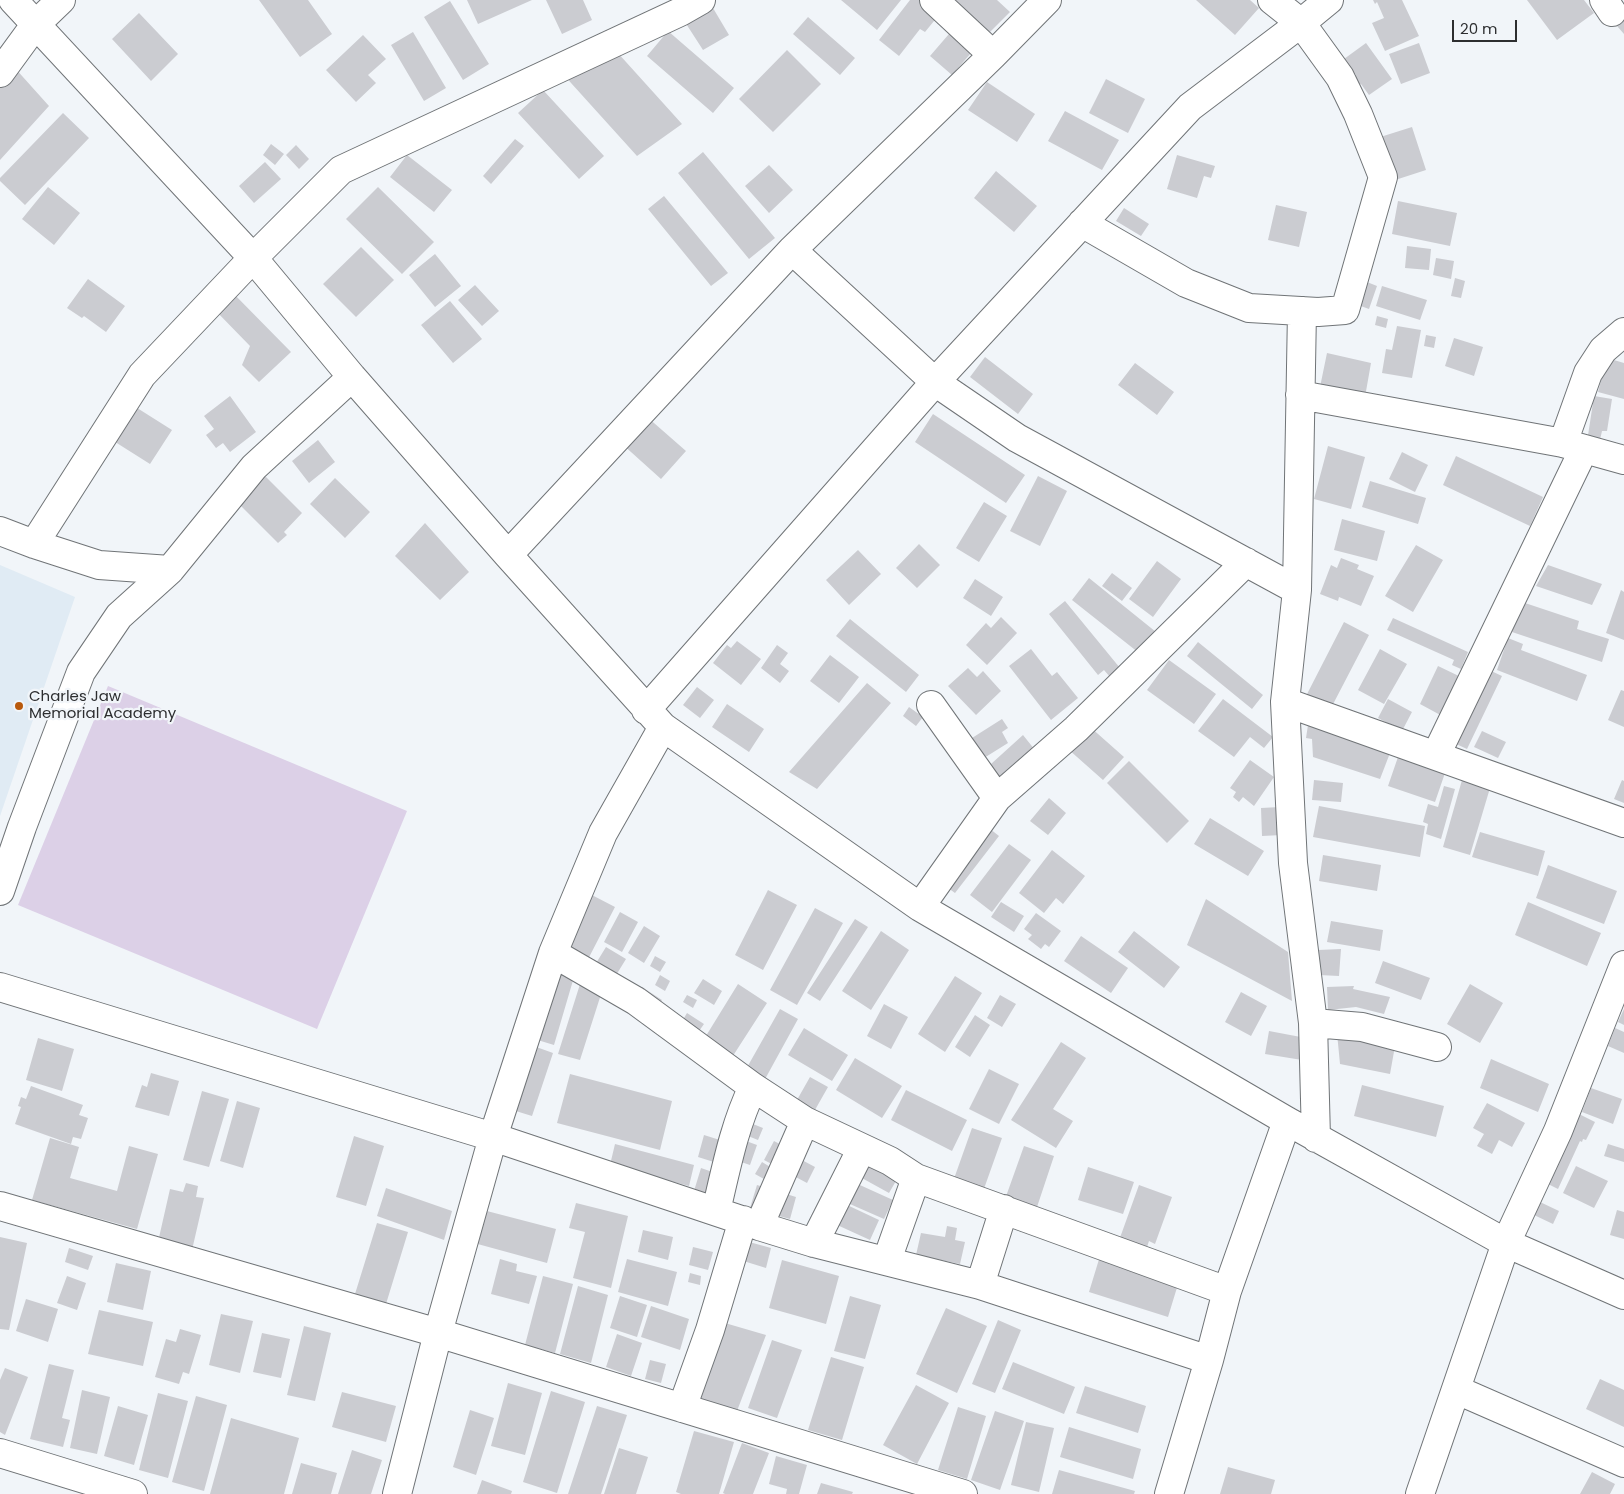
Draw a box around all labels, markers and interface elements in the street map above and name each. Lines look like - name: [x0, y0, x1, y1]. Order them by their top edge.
- scale bar: [1454, 10, 1519, 42]
- text: 20 m: [1460, 18, 1498, 39]
- place label: Charles Jaw Memorial Academy: [29, 688, 176, 723]
- marker: Charles Jaw Memorial Academy: [13, 700, 25, 712]

